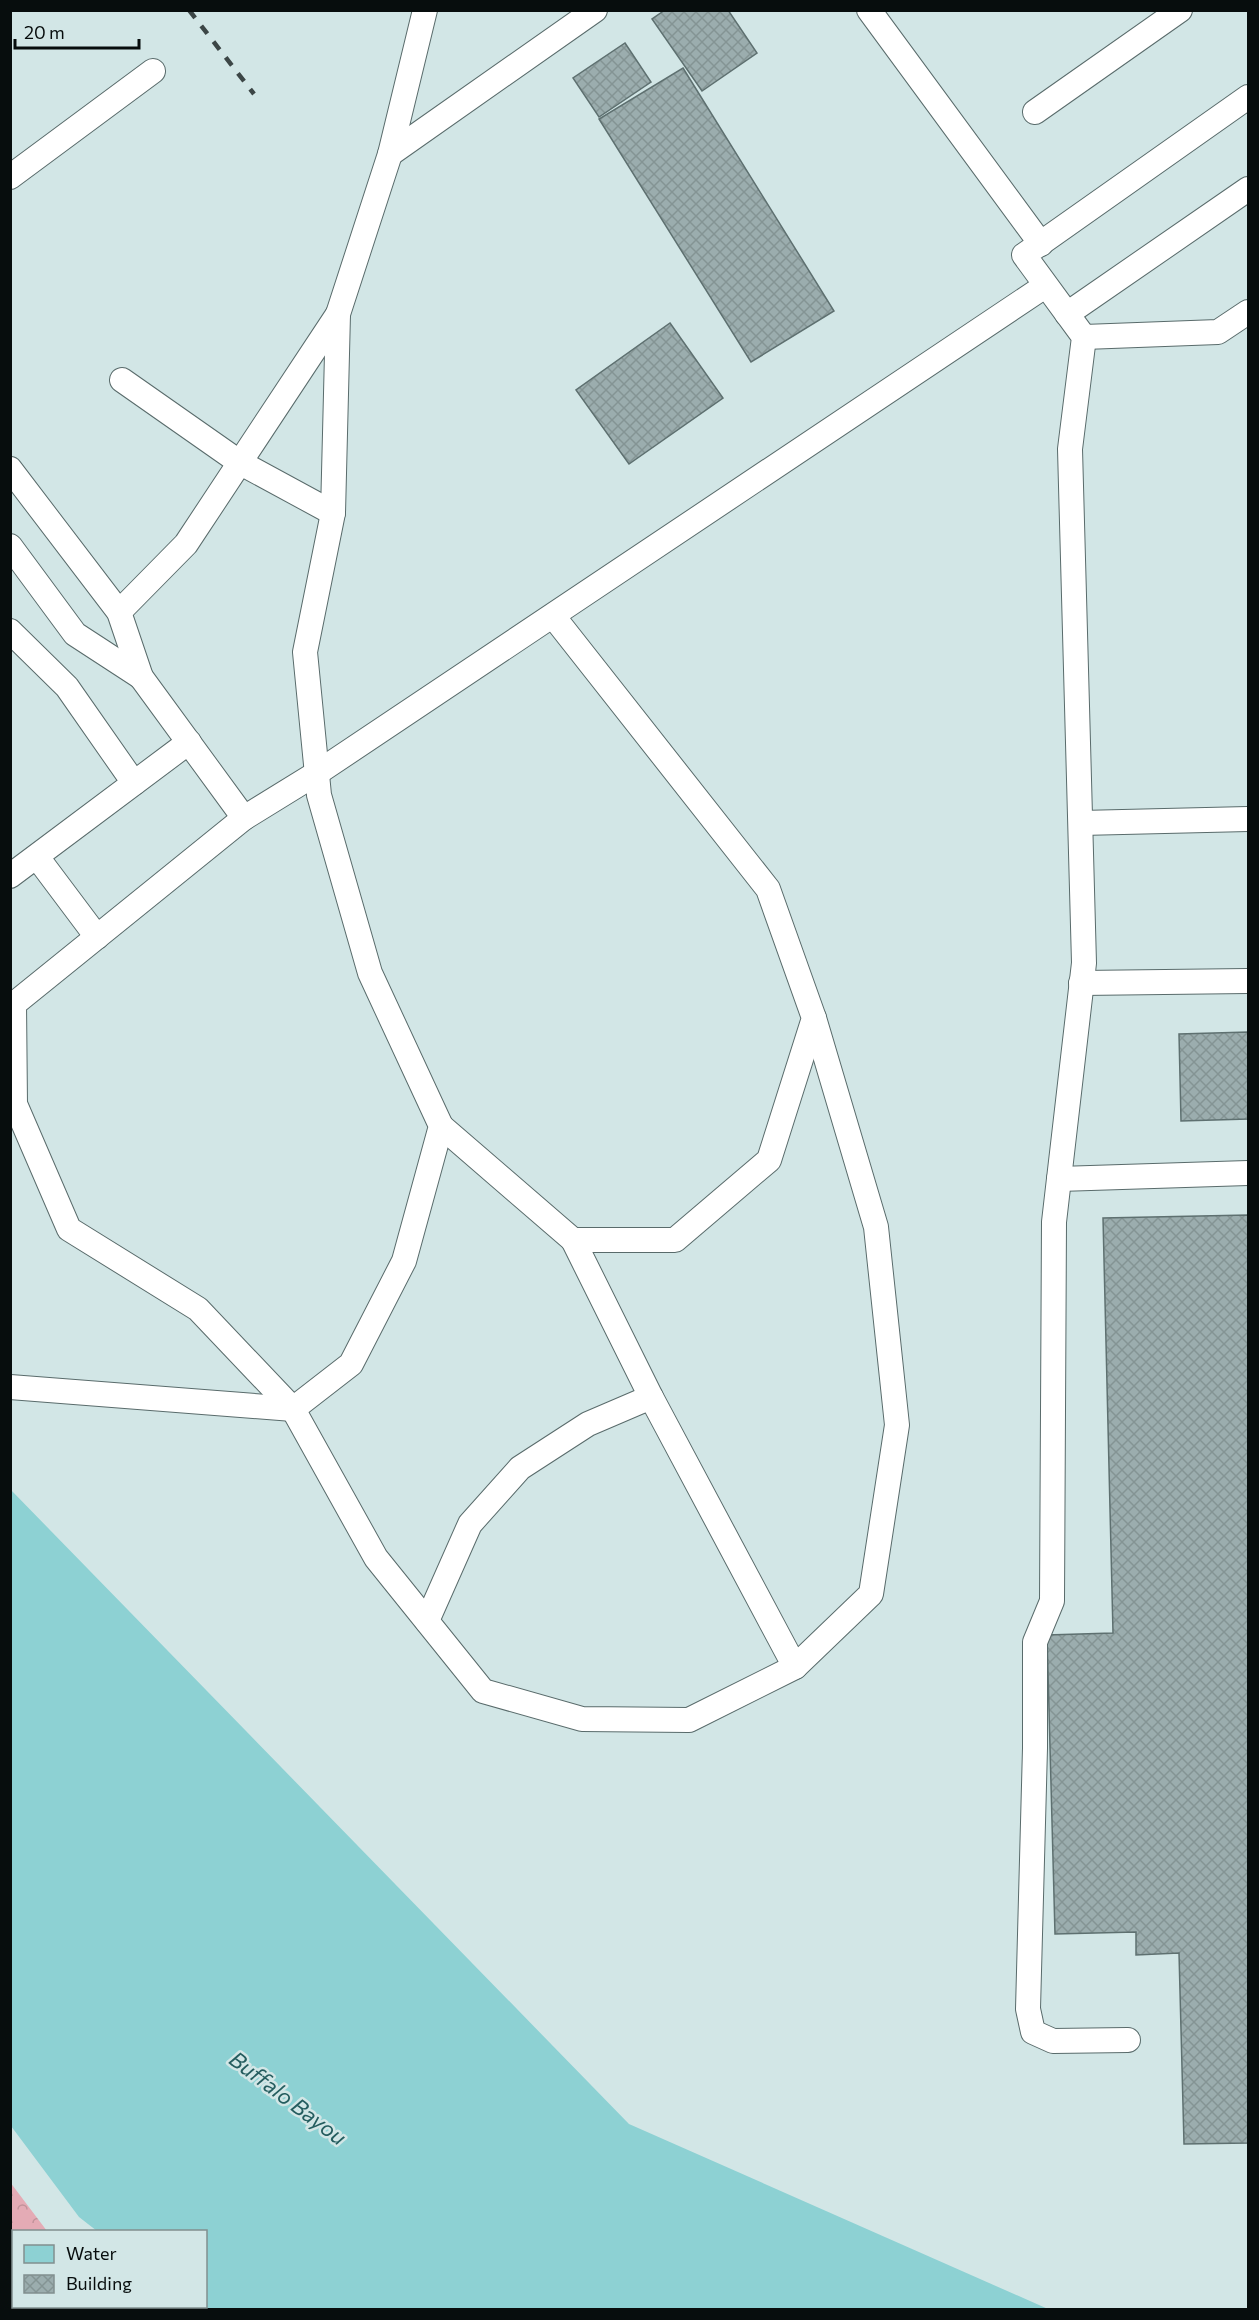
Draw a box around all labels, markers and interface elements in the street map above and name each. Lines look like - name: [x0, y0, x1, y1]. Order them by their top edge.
- scale bar: [15, 12, 140, 50]
- text: 20 m: [24, 21, 65, 43]
- water label: Buffalo Bayou: [224, 2045, 352, 2150]
- legend: [12, 2230, 207, 2308]
- text: Water: [66, 2242, 117, 2264]
- text: Building: [66, 2272, 132, 2294]

